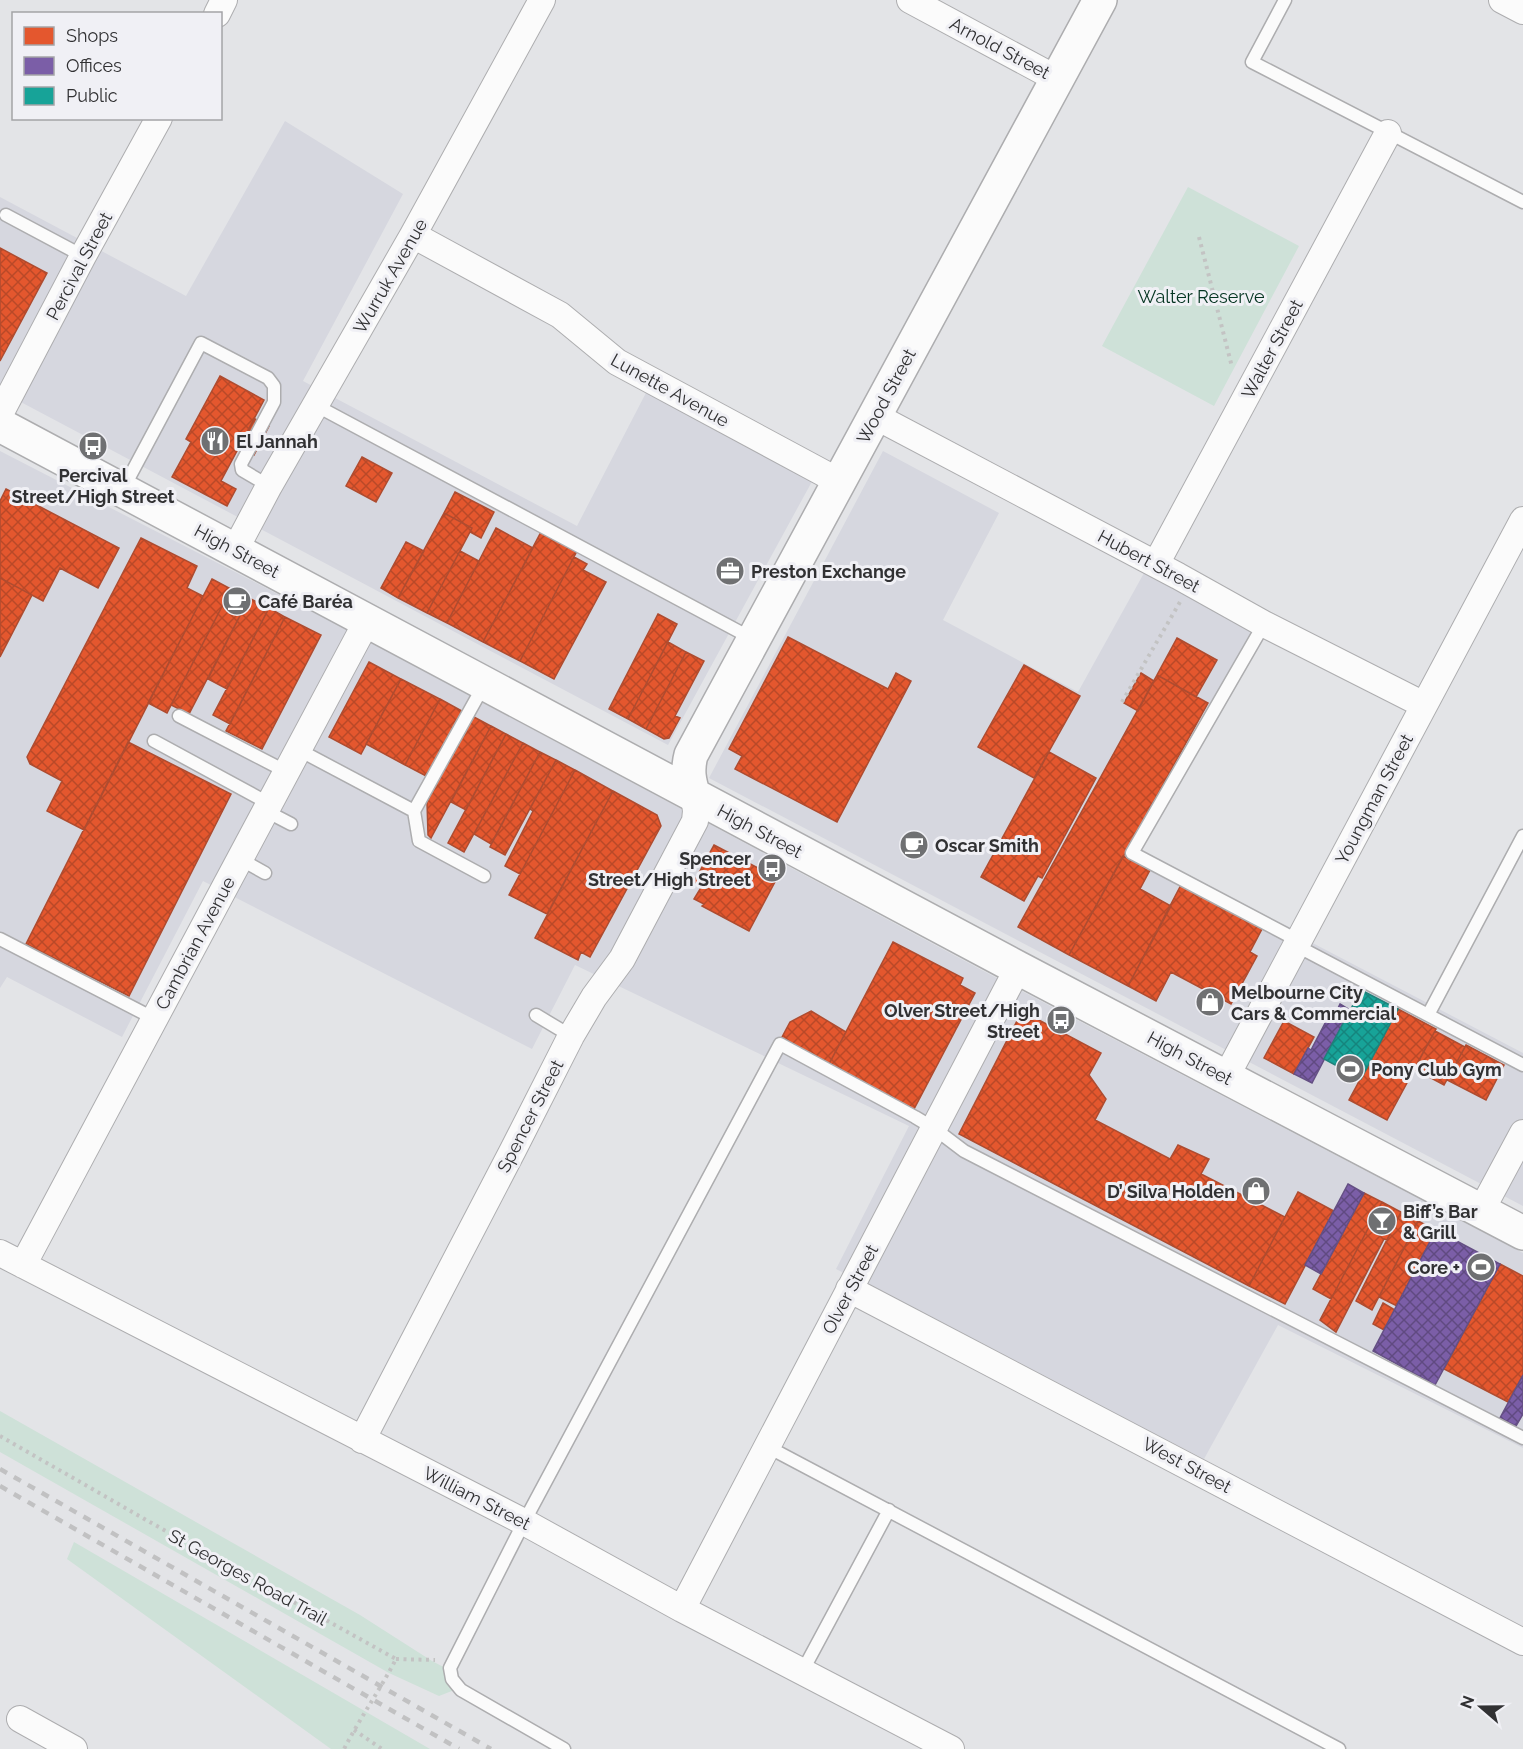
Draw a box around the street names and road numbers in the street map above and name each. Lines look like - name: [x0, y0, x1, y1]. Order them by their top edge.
- street label: Arnold Street: [946, 13, 1054, 83]
- street label: Percival Street: [42, 208, 116, 324]
- street label: Wurruk Avenue: [349, 215, 432, 337]
- street label: Walter Street: [1237, 296, 1307, 402]
- street label: Wood Street: [852, 345, 920, 447]
- street label: Lunette Avenue: [607, 349, 733, 431]
- street label: High Street: [191, 520, 283, 582]
- street label: Hubert Street: [1094, 525, 1204, 597]
- street label: Youngman Street: [1331, 730, 1417, 868]
- street label: High Street: [714, 800, 806, 862]
- street label: Cambrian Avenue: [151, 873, 239, 1013]
- street label: High Street: [1144, 1027, 1236, 1089]
- street label: Spencer Street: [493, 1056, 567, 1176]
- street label: Olver Street: [818, 1241, 882, 1337]
- street label: West Street: [1139, 1433, 1235, 1497]
- street label: William Street: [420, 1462, 534, 1534]
- street label: St Georges Road Trail: [165, 1525, 331, 1629]

